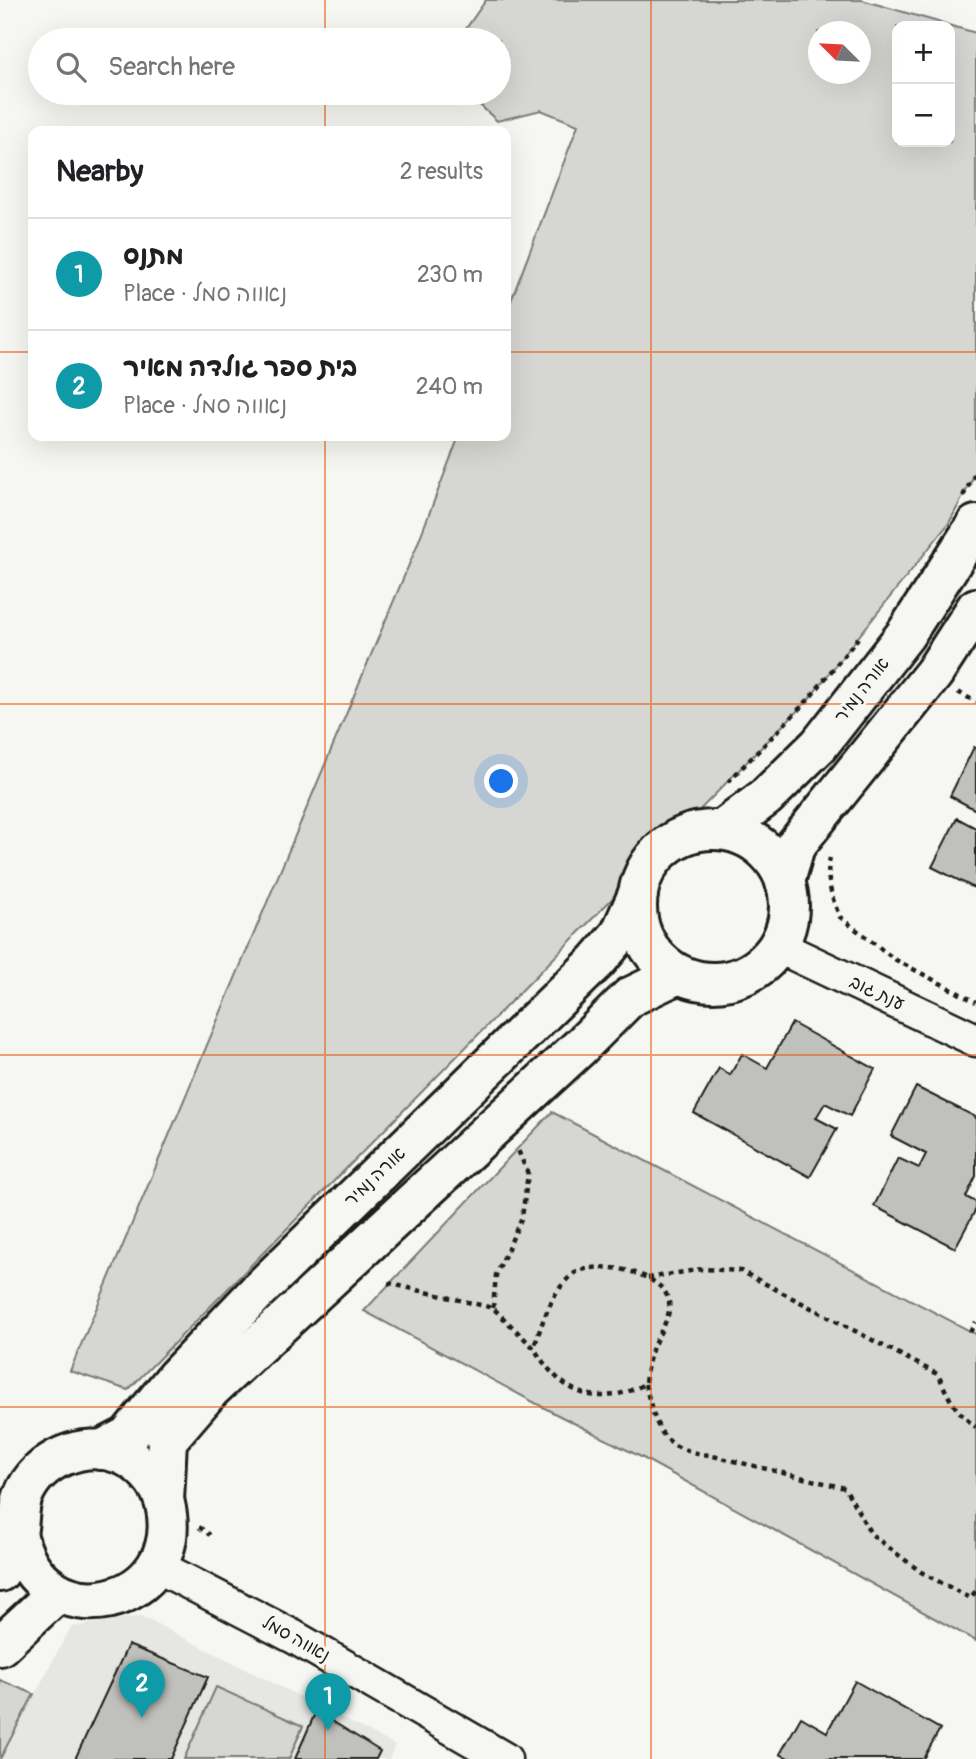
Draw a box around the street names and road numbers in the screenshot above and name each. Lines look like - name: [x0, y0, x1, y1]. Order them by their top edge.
- street label: אורה נמיר: [829, 653, 895, 727]
- street label: ענת גוב: [846, 970, 908, 1016]
- street label: אורה נמיר: [339, 1142, 411, 1212]
- street label: נאווה סמל: [258, 1611, 334, 1667]

